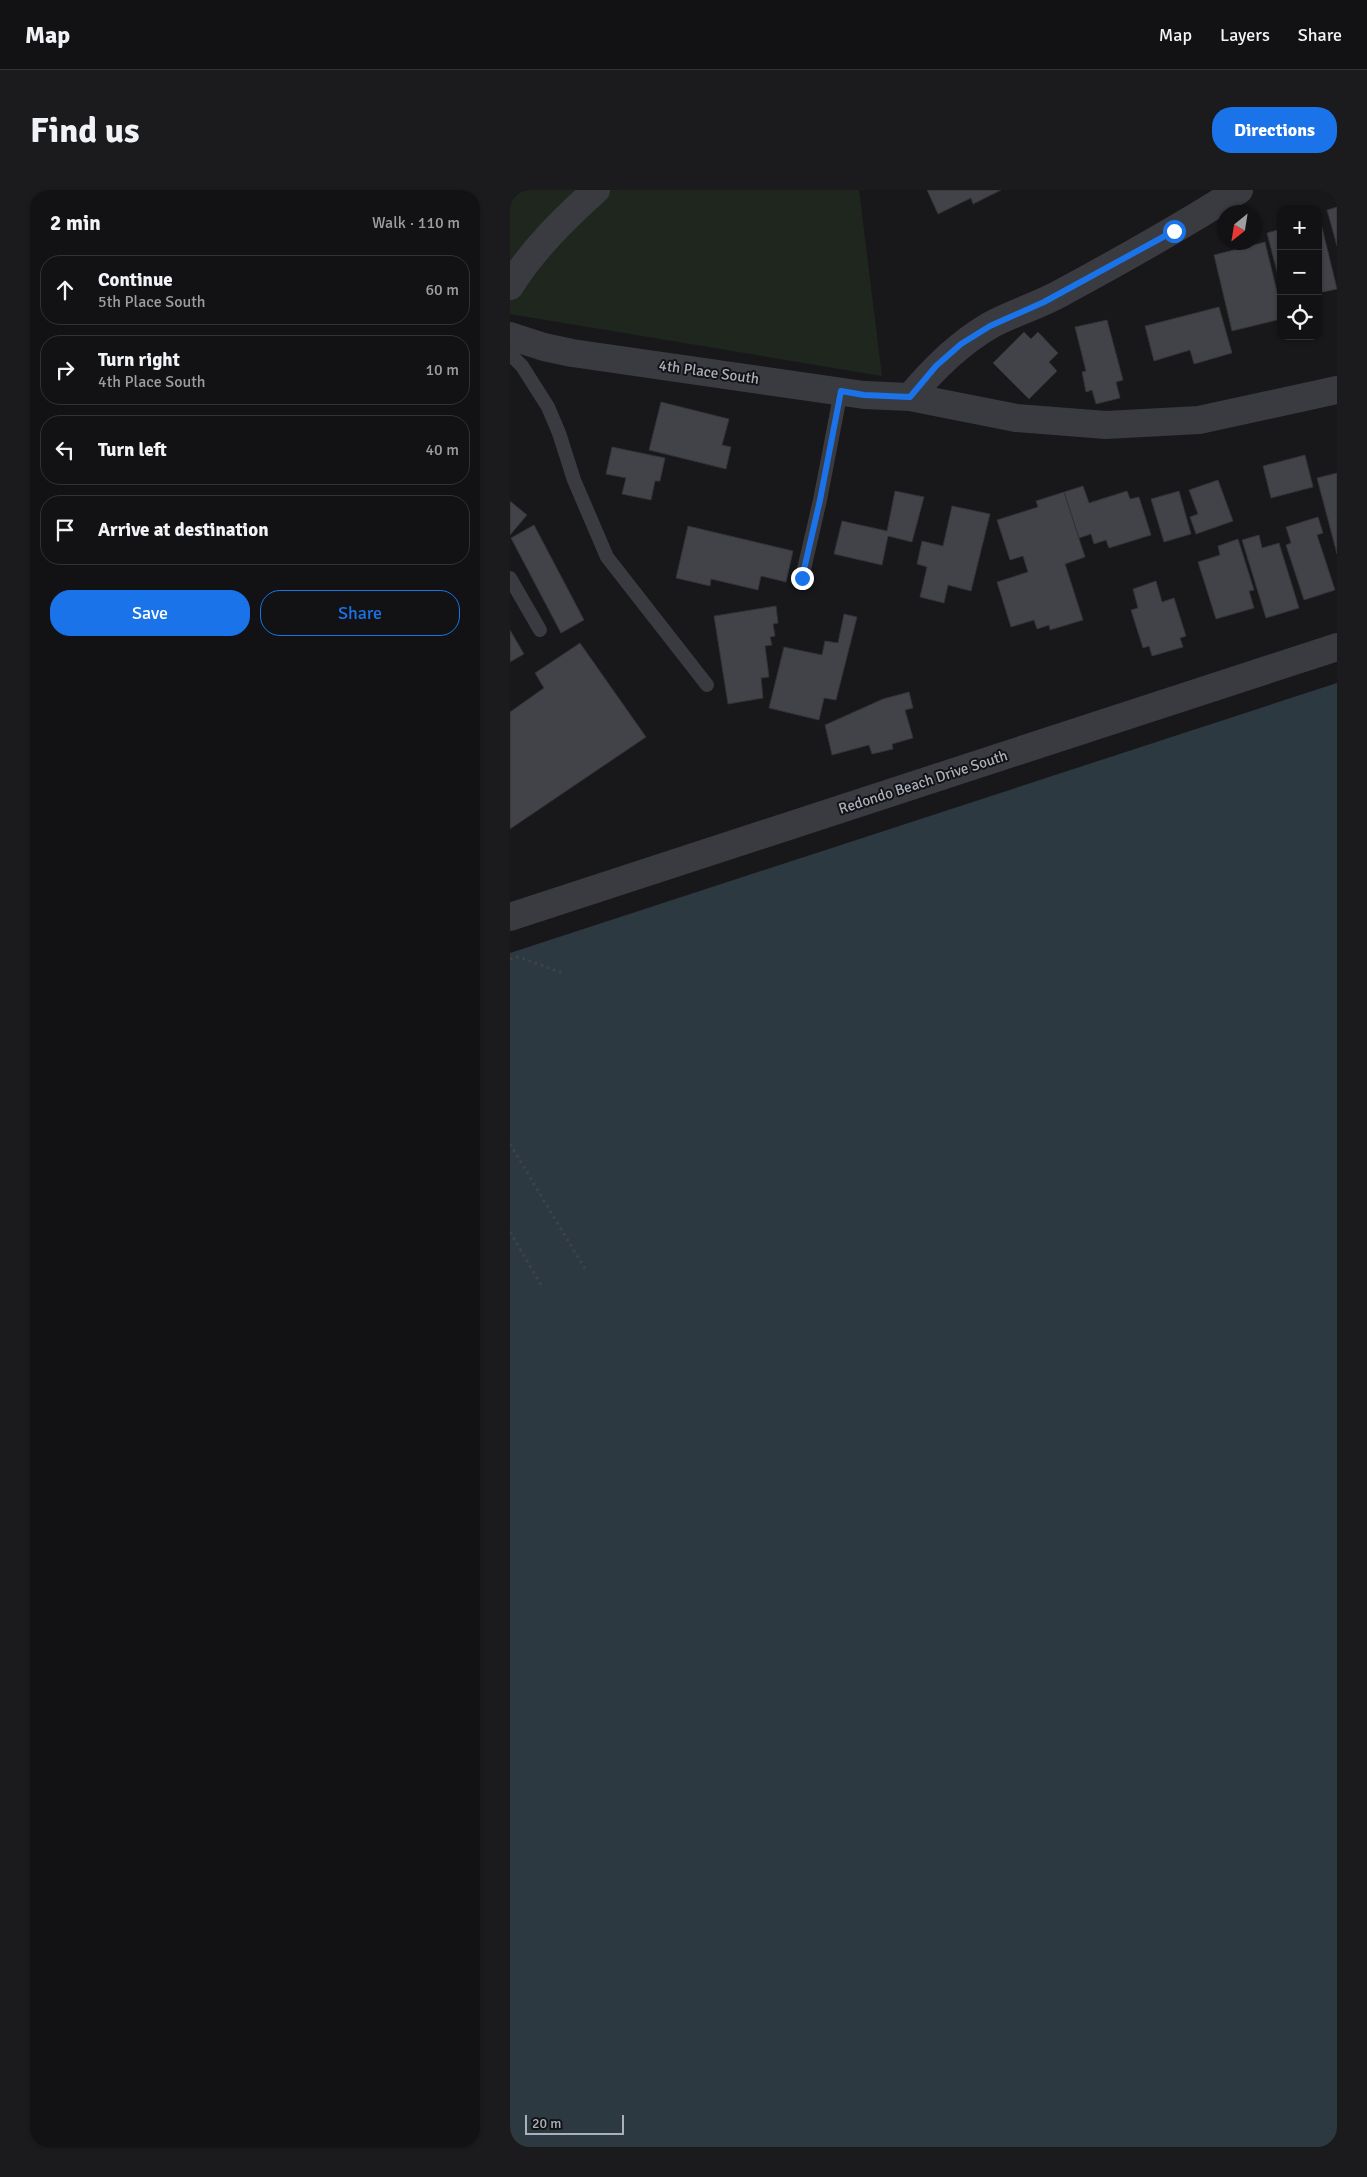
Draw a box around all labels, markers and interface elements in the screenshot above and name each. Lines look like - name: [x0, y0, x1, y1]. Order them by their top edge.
- text: Map: [25, 20, 70, 50]
- text: Map: [1159, 24, 1192, 46]
- text: Layers: [1220, 24, 1270, 46]
- text: Share: [1298, 24, 1342, 46]
- button: Directions: [1212, 107, 1337, 153]
- text: Find us: [30, 109, 140, 152]
- north arrow: [1217, 205, 1262, 250]
- map controls: [1277, 205, 1322, 340]
- button: +: [1277, 205, 1322, 250]
- text: 2 min: [50, 210, 101, 236]
- text: Walk · 110 m: [372, 213, 460, 233]
- route start: [1163, 220, 1186, 243]
- button: −: [1277, 250, 1322, 295]
- text: Continue: [98, 268, 173, 292]
- icon: ahead: [51, 276, 79, 304]
- text: 60 m: [425, 280, 459, 300]
- text: 5th Place South: [98, 292, 206, 312]
- button: locate: [1277, 295, 1322, 340]
- text: Turn right: [98, 348, 180, 372]
- icon: right: [51, 356, 79, 384]
- street label: 4th Place South: [658, 356, 760, 388]
- text: 10 m: [425, 360, 459, 380]
- text: 4th Place South: [98, 372, 206, 392]
- icon: left: [51, 436, 79, 464]
- text: Turn left: [98, 438, 167, 462]
- text: 40 m: [425, 440, 459, 460]
- icon: arrive: [51, 516, 79, 544]
- text: Arrive at destination: [98, 518, 269, 542]
- route end: [791, 567, 814, 590]
- button: Save: [50, 590, 250, 636]
- button: Share: [260, 590, 460, 636]
- street label: Redondo Beach Drive South: [836, 746, 1010, 818]
- scale bar: [525, 2112, 624, 2135]
- text: 20 m: [532, 2115, 561, 2132]

